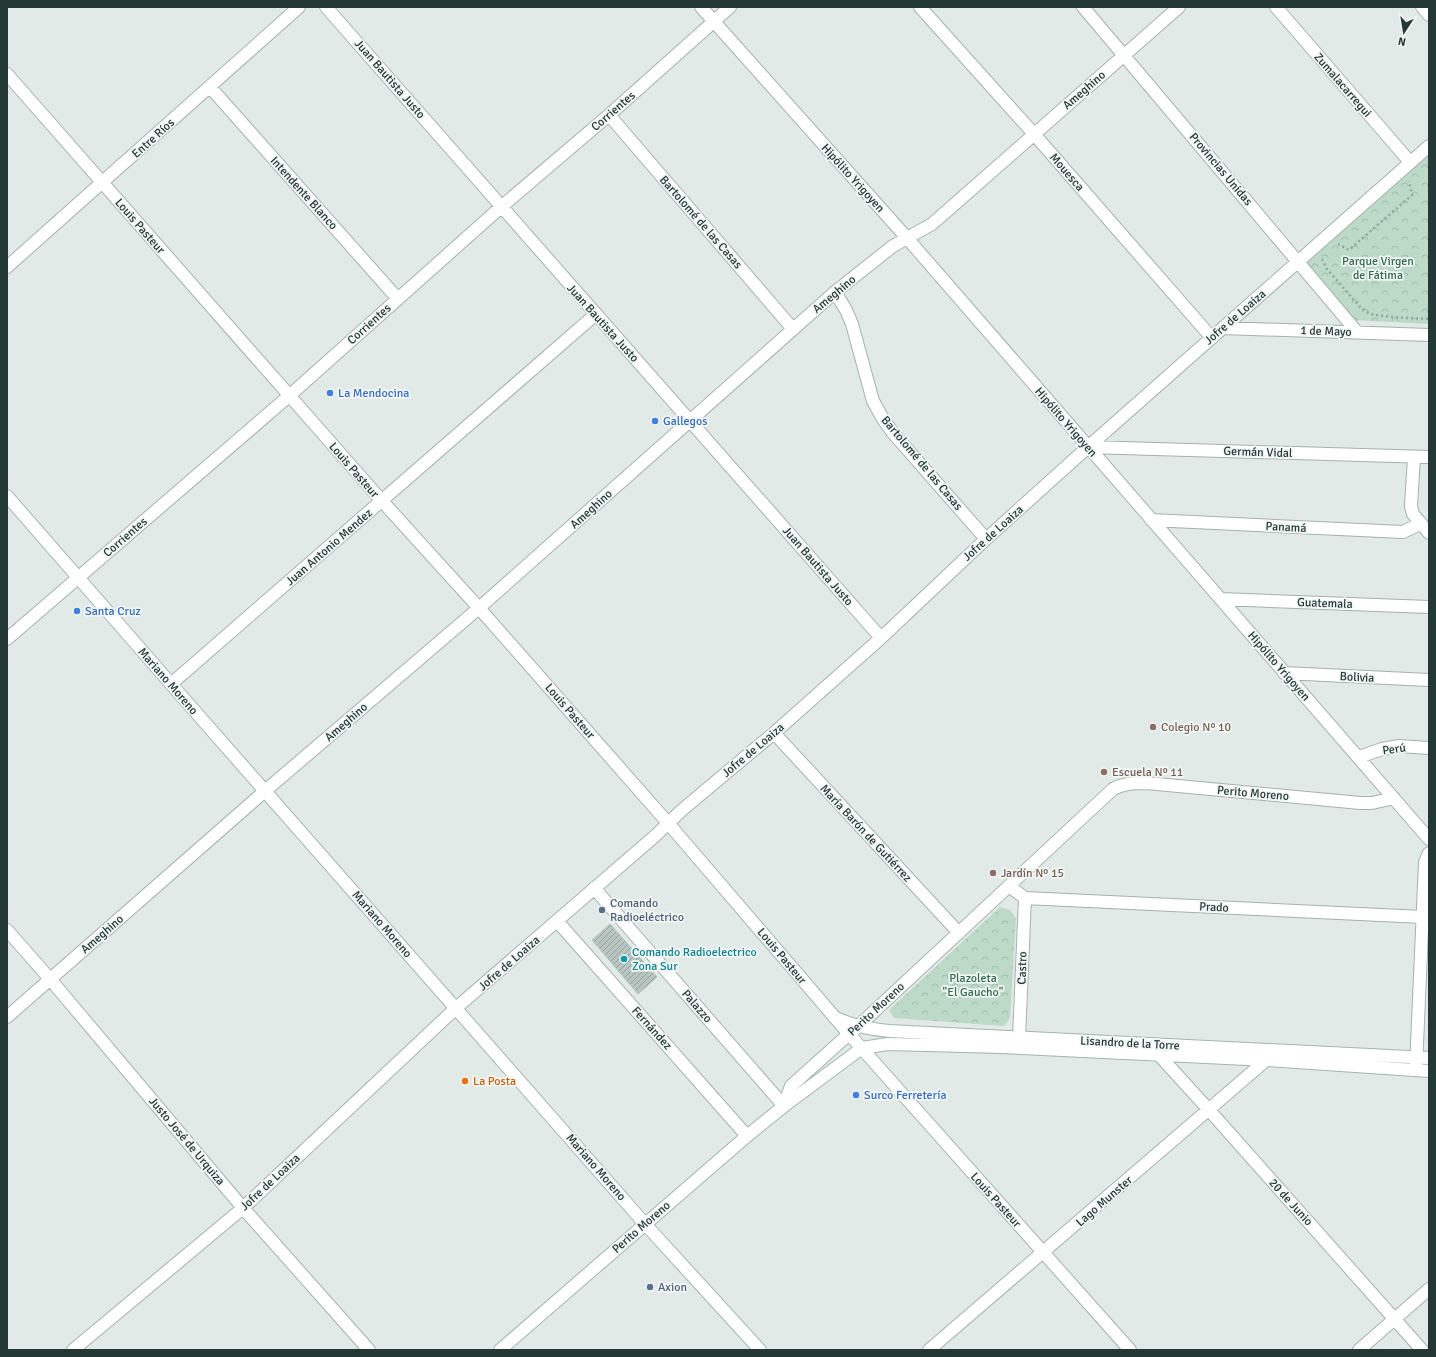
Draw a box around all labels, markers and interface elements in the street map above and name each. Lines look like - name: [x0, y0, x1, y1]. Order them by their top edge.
- north arrow: [1384, 12, 1424, 52]
- text: N: [1397, 34, 1407, 48]
- street label: Juan Bautista Justo: [351, 37, 428, 122]
- street label: Zumalacarregui: [1310, 50, 1375, 121]
- street label: Ameghino: [1060, 68, 1109, 113]
- street label: Corrientes: [588, 88, 638, 135]
- street label: Entre Ríos: [129, 115, 178, 161]
- street label: Provincias Unidas: [1186, 130, 1255, 209]
- street label: Hipólito Yrigoyen: [818, 141, 887, 216]
- street label: Mouesca: [1046, 150, 1087, 194]
- street label: Intendente Blanco: [267, 154, 341, 233]
- street label: Bartolomé de las Casas: [656, 173, 745, 272]
- street label: Louis Pasteur: [111, 195, 168, 258]
- park label: Parque Virgen de Fátima: [1342, 254, 1414, 283]
- street label: Ameghino: [810, 272, 859, 317]
- street label: Juan Bautista Justo: [563, 281, 642, 366]
- street label: Jofre de Loaiza: [1201, 287, 1269, 348]
- street label: Corrientes: [344, 301, 394, 348]
- street label: 1 de Mayo: [1300, 323, 1352, 340]
- street label: Hipólito Yrigoyen: [1031, 384, 1100, 460]
- place label: La Mendocina: [338, 386, 409, 401]
- marker: La Mendocina: [325, 388, 335, 398]
- street label: Bartolomé de las Casas: [878, 413, 965, 514]
- place label: Gallegos: [663, 414, 707, 429]
- marker: Gallegos: [650, 416, 660, 426]
- street label: Louis Pasteur: [325, 439, 382, 502]
- street label: Germán Vidal: [1223, 444, 1293, 461]
- street label: Ameghino: [567, 486, 616, 532]
- street label: Jofre de Loaiza: [960, 502, 1027, 565]
- street label: Juan Antonio Mendez: [283, 506, 376, 589]
- street label: Corrientes: [100, 514, 150, 561]
- street label: Panamá: [1265, 519, 1307, 536]
- street label: Juan Bautista Justo: [779, 524, 856, 609]
- street label: Guatemala: [1297, 595, 1353, 612]
- place label: Santa Cruz: [85, 604, 141, 619]
- marker: Santa Cruz: [72, 606, 82, 616]
- street label: Hipólito Yrigoyen: [1244, 628, 1313, 704]
- street label: Mariano Moreno: [134, 645, 201, 718]
- street label: Bolivia: [1339, 669, 1375, 686]
- street label: Louis Pasteur: [541, 680, 598, 743]
- street label: Ameghino: [322, 700, 371, 745]
- street label: Jofre de Loaiza: [719, 720, 787, 781]
- place label: Colegio Nº 10: [1161, 720, 1231, 735]
- marker: Colegio Nº 10: [1148, 722, 1158, 732]
- street label: Perú: [1381, 740, 1407, 759]
- place label: Escuela Nº 11: [1112, 765, 1183, 780]
- marker: Escuela Nº 11: [1099, 767, 1109, 777]
- street label: María Barón de Gutiérrez: [816, 781, 915, 885]
- street label: Perito Moreno: [1216, 783, 1290, 804]
- place label: Jardín Nº 15: [1001, 866, 1064, 881]
- marker: Jardín Nº 15: [988, 868, 998, 878]
- street label: Mariano Moreno: [348, 888, 415, 961]
- place label: Comando Radioeléctrico: [610, 896, 684, 925]
- street label: Prado: [1199, 899, 1229, 916]
- marker: Comando Radioeléctrico: [597, 905, 607, 915]
- street label: Ameghino: [78, 912, 127, 957]
- street label: Louis Pasteur: [754, 925, 810, 988]
- street label: Jofre de Loaiza: [475, 933, 543, 994]
- place label: Comando Radioelectrico Zona Sur: [632, 945, 757, 974]
- street label: Castro: [1014, 951, 1031, 985]
- marker: Comando Radioelectrico Zona Sur: [619, 954, 629, 964]
- park label: Plazoleta "El Gaucho": [943, 971, 1004, 1000]
- street label: Perito Moreno: [845, 979, 908, 1039]
- street label: Palazzo: [678, 987, 715, 1026]
- street label: Fernández: [628, 1004, 675, 1053]
- street label: Lisandro de la Torre: [1080, 1033, 1180, 1054]
- place label: La Posta: [473, 1074, 516, 1089]
- marker: La Posta: [460, 1076, 470, 1086]
- place label: Surco Ferretería: [864, 1088, 946, 1103]
- marker: Surco Ferretería: [851, 1090, 861, 1100]
- street label: Justo José de Urquiza: [145, 1094, 228, 1189]
- street label: Mariano Moreno: [562, 1131, 629, 1204]
- street label: Jofre de Loaiza: [237, 1151, 303, 1214]
- street label: Louis Pasteur: [967, 1170, 1025, 1231]
- street label: Lago Munster: [1073, 1172, 1136, 1230]
- street label: 20 de Junio: [1265, 1176, 1316, 1229]
- street label: Perito Moreno: [609, 1198, 673, 1257]
- place label: Axion: [658, 1280, 687, 1295]
- marker: Axion: [645, 1282, 655, 1292]

